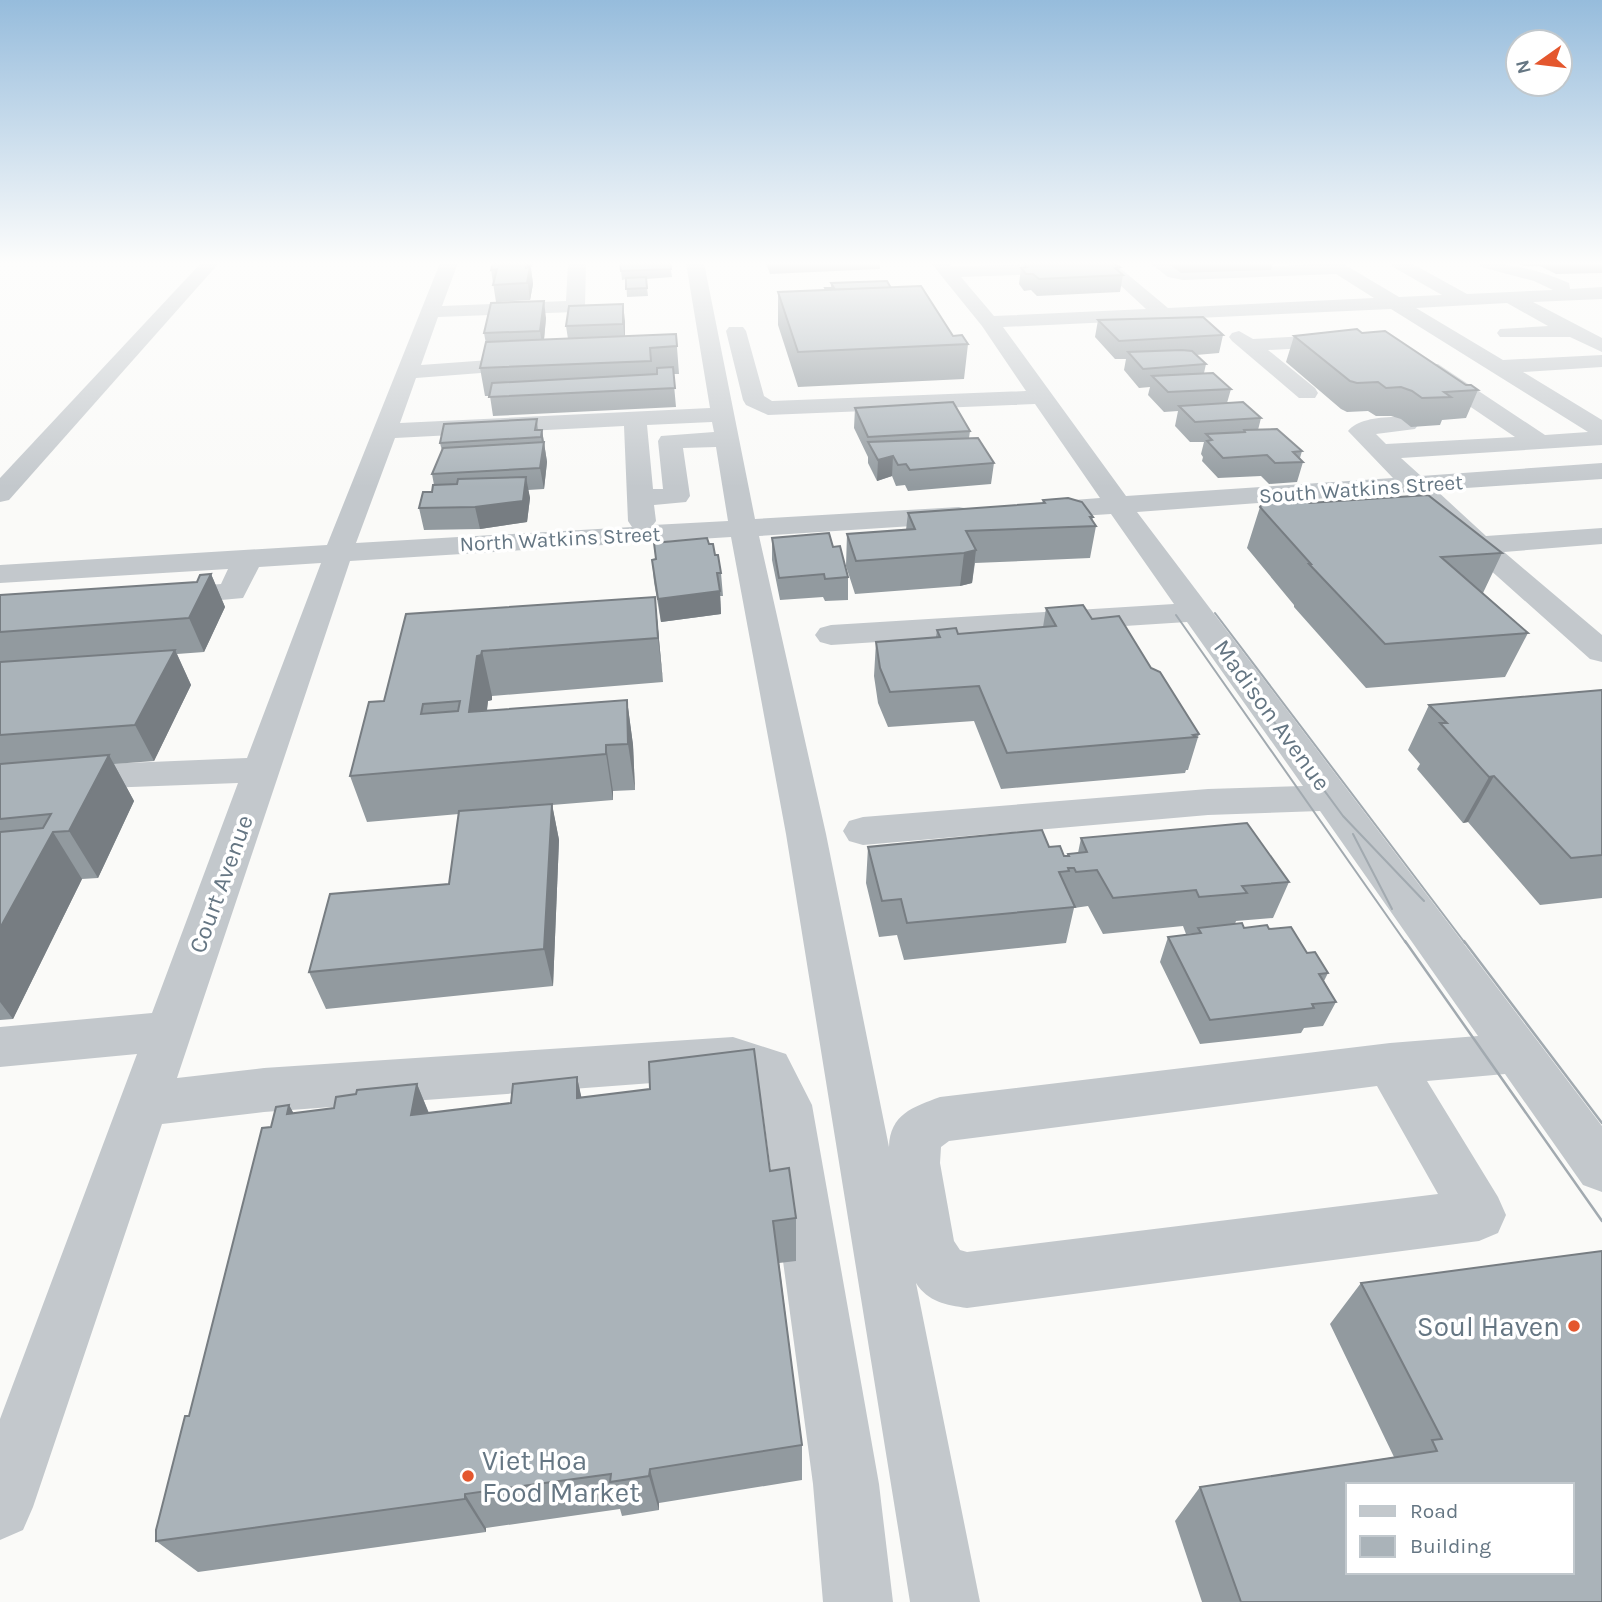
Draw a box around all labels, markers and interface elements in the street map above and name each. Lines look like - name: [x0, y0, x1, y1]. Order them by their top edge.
- north arrow: [1504, 28, 1574, 98]
- text: N: [1511, 58, 1536, 76]
- street label: South Watkins Street: [1258, 470, 1464, 508]
- street label: North Watkins Street: [459, 522, 661, 556]
- street label: Madison Avenue: [1208, 634, 1336, 796]
- street label: Court Avenue: [183, 811, 259, 957]
- place label: Soul Haven: [1417, 1310, 1560, 1343]
- marker: Soul Haven: [1566, 1318, 1582, 1334]
- place label: Viet Hoa Food Market: [482, 1444, 640, 1509]
- marker: Viet Hoa Food Market: [460, 1468, 476, 1484]
- legend: [1346, 1483, 1574, 1574]
- text: Road: [1410, 1499, 1458, 1523]
- text: Building: [1410, 1534, 1491, 1558]

